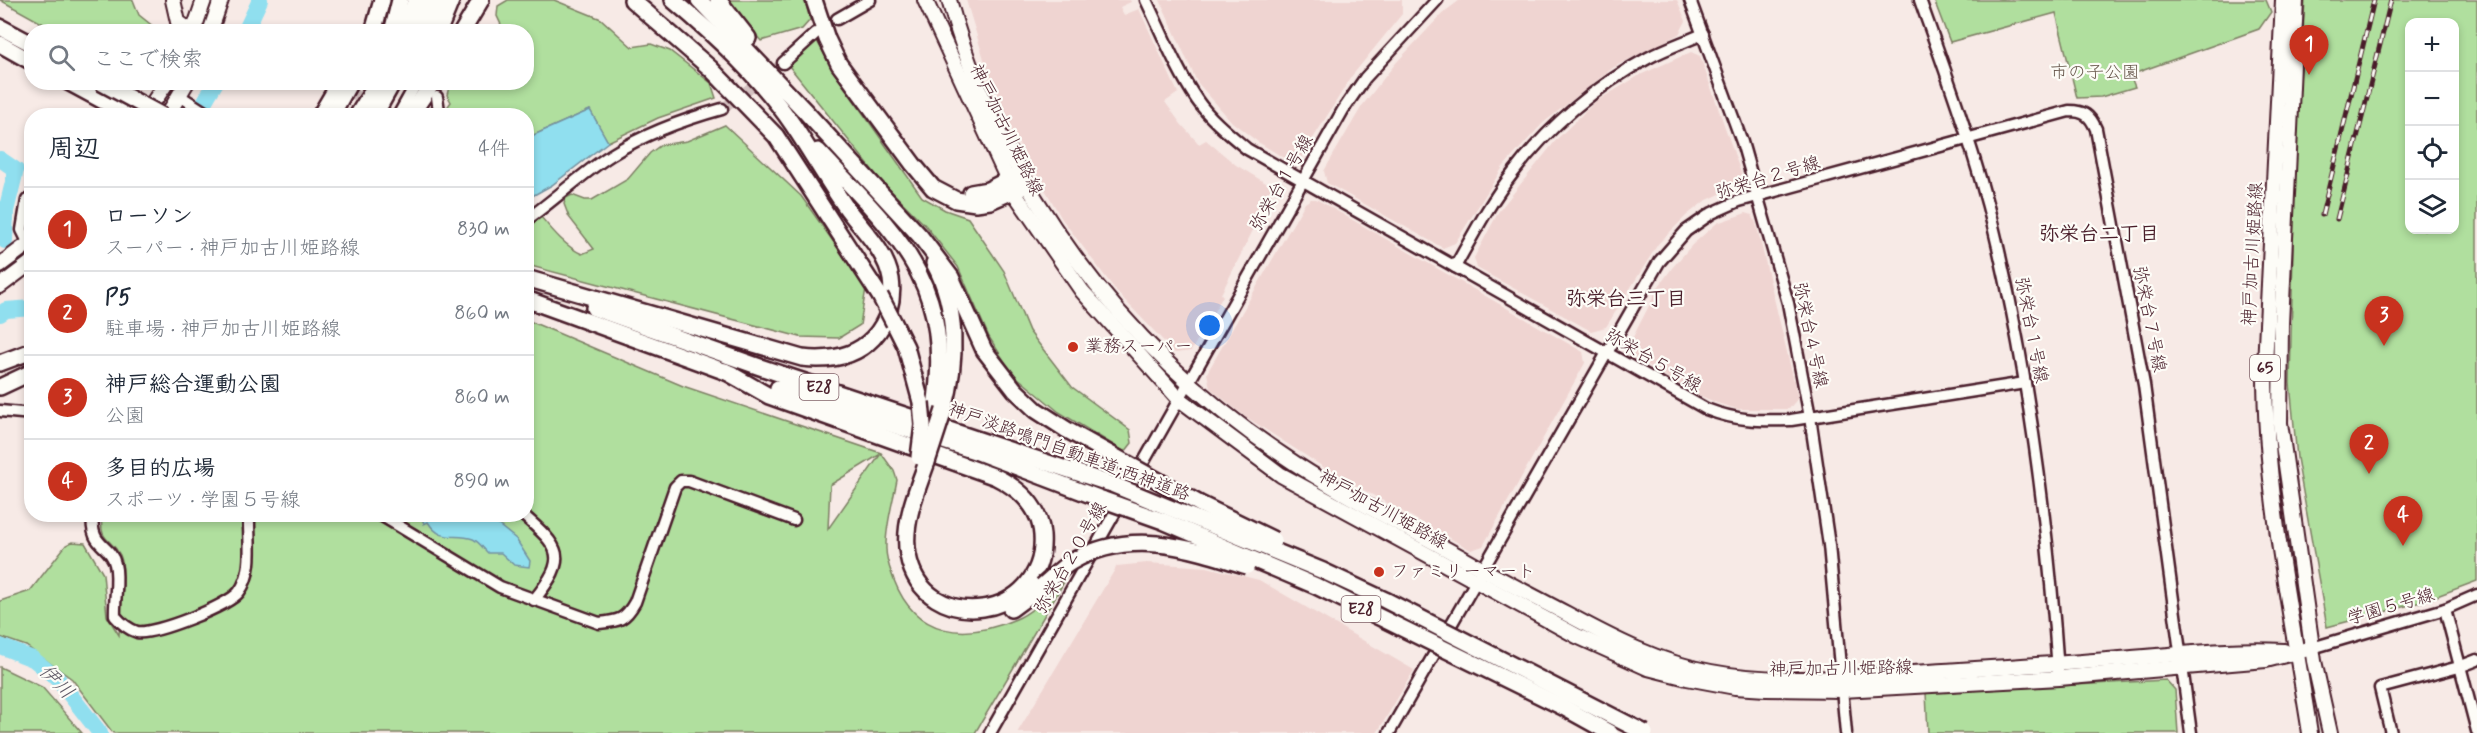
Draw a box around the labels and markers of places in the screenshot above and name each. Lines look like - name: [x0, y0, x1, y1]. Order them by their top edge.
- pin: 1: [2290, 26, 2328, 75]
- pin: 3: [2364, 296, 2404, 346]
- place label: 業務スーパー: [1085, 335, 1192, 359]
- marker: 業務スーパー: [1066, 340, 1080, 354]
- pin: 2: [2350, 424, 2388, 474]
- pin: 4: [2384, 496, 2422, 546]
- place label: ファミリーマート: [1391, 560, 1535, 584]
- marker: ファミリーマート: [1372, 565, 1386, 579]

